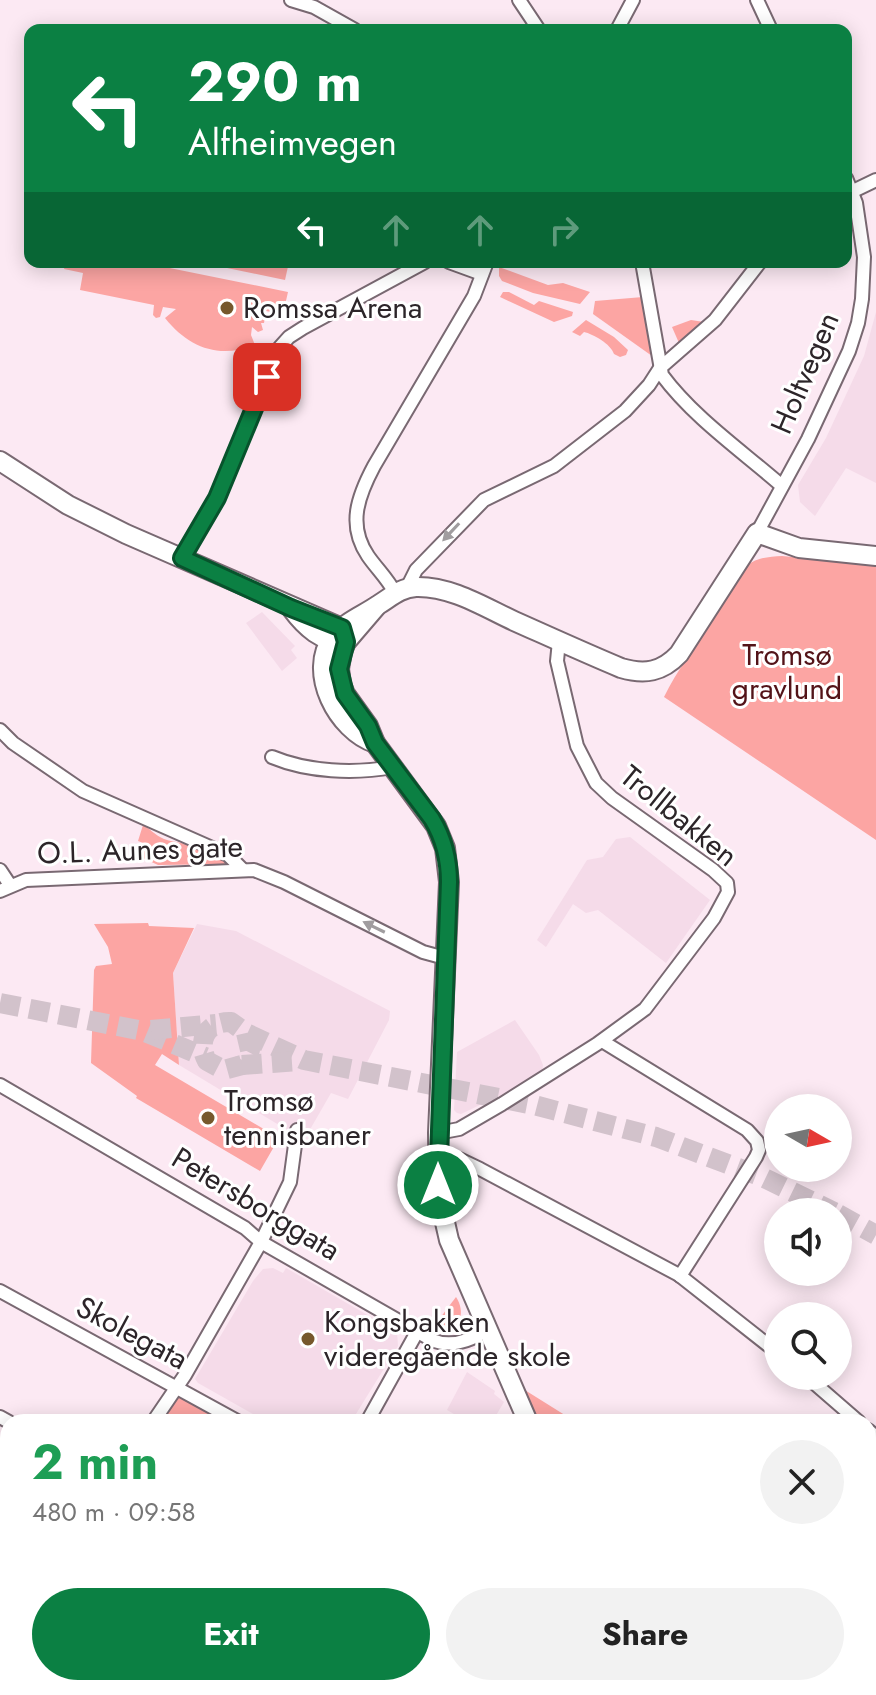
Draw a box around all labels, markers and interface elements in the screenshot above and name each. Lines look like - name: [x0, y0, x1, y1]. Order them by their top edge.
- text: 290 m: [188, 41, 362, 122]
- icon: left: [56, 56, 160, 160]
- text: Alfheimvegen: [188, 116, 397, 168]
- icon: left: [290, 208, 334, 252]
- icon: ahead: [374, 208, 418, 252]
- icon: ahead: [458, 208, 502, 252]
- icon: right: [542, 208, 586, 252]
- place label: Romssa Arena: [243, 286, 422, 329]
- marker: Romssa Arena: [218, 299, 236, 317]
- street label: Holtvegen: [760, 305, 849, 440]
- pin: [233, 343, 301, 411]
- icon: arrive: [245, 355, 289, 399]
- one-way arrow: [443, 522, 461, 541]
- park label: Tromsø gravlund: [732, 633, 842, 710]
- street label: Trollbakken: [611, 755, 747, 876]
- street label: O.L. Aunes gate: [36, 824, 243, 875]
- one-way arrow: [362, 920, 385, 934]
- place label: Tromsø tennisbaner: [224, 1079, 372, 1156]
- north arrow: [764, 1094, 852, 1182]
- map controls: [764, 1094, 852, 1390]
- marker: Tromsø tennisbaner: [199, 1109, 217, 1127]
- street label: Petersborggata: [164, 1136, 349, 1271]
- position arrow: [396, 1143, 480, 1227]
- button: sound: [764, 1198, 852, 1286]
- street label: Skolegata: [69, 1285, 196, 1380]
- place label: Kongsbakken videregående skole: [324, 1300, 571, 1377]
- button: search: [764, 1302, 852, 1390]
- marker: Kongsbakken videregående skole: [299, 1330, 317, 1348]
- text: 2 min: [32, 1428, 158, 1497]
- button: close: [760, 1440, 844, 1524]
- text: 480 m · 09:58: [32, 1493, 196, 1531]
- button: Exit: [32, 1588, 430, 1680]
- button: Share: [446, 1588, 844, 1680]

